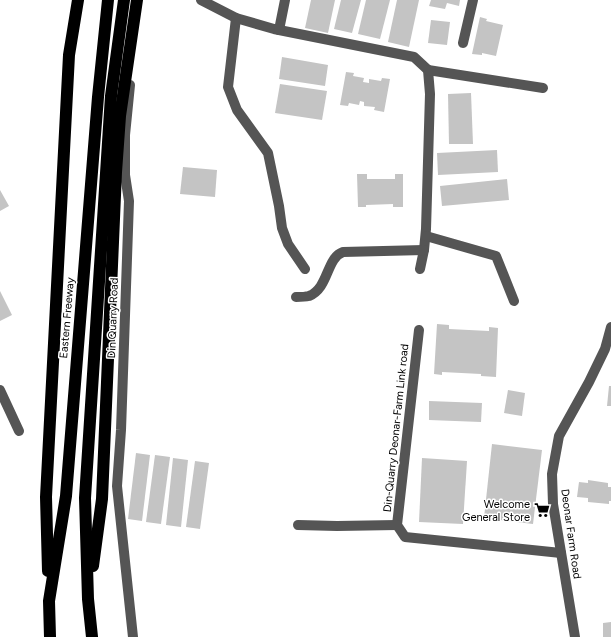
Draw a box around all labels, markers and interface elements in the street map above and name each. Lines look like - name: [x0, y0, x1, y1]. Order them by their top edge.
- street label: Eastern Freeway: [57, 277, 77, 359]
- street label: Din Quarry Road: [105, 278, 121, 358]
- street label: Din-Quarry Deonar-Farm Link road: [381, 343, 411, 513]
- street label: Deonar Farm Road: [558, 488, 584, 580]
- place label: Welcome General Store: [462, 498, 530, 524]
- supermarket icon: Welcome General Store: [533, 501, 551, 519]

